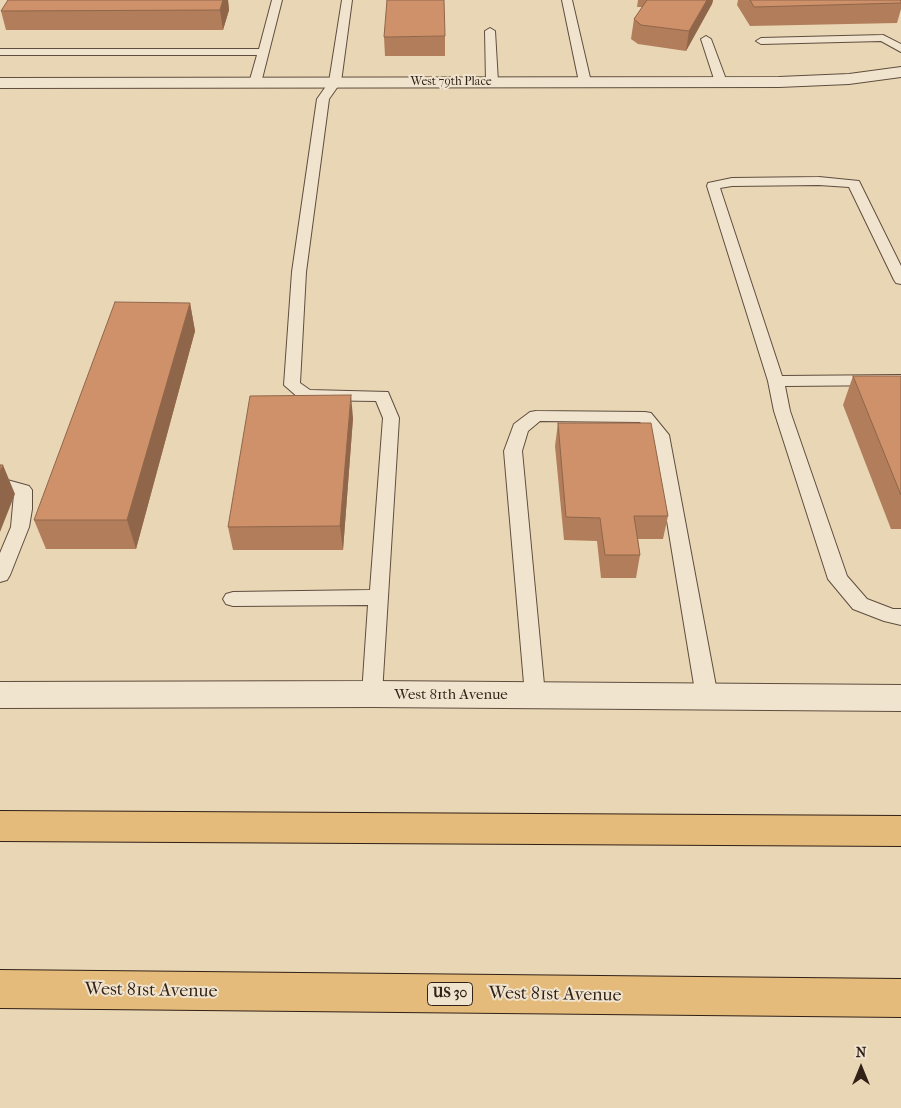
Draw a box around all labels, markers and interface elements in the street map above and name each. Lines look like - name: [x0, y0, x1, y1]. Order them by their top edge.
- street label: West 79th Place: [410, 75, 492, 89]
- street label: West 81th Avenue: [394, 686, 508, 704]
- street label: West 81st Avenue: [84, 979, 218, 1003]
- road number: US 30: [428, 982, 472, 1006]
- street label: West 81st Avenue: [488, 983, 622, 1007]
- north arrow: [836, 1043, 886, 1093]
- text: N: [856, 1044, 866, 1061]

